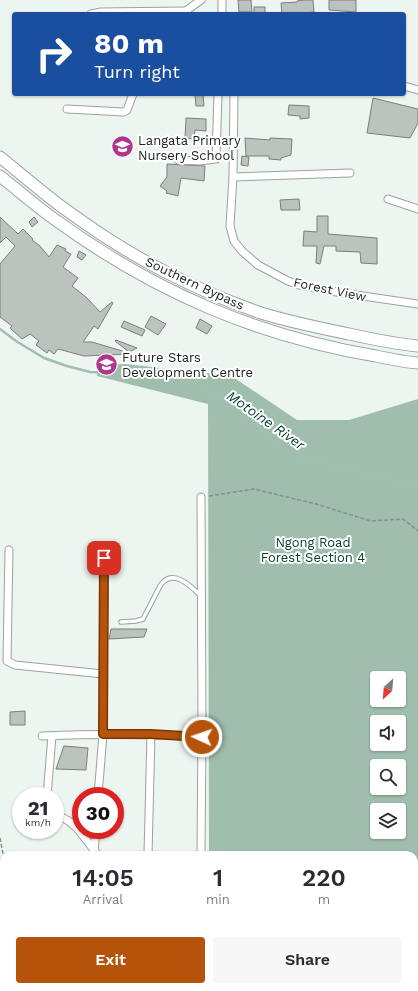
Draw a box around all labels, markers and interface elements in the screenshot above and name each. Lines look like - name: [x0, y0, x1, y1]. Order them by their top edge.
- text: 80 m: [94, 27, 164, 60]
- icon: right: [28, 28, 80, 80]
- text: Turn right: [94, 61, 180, 82]
- place label: Langata Primary Nursery School: [138, 133, 241, 163]
- school or university icon: Langata Primary Nursery School: [109, 134, 135, 160]
- street label: Southern Bypass: [143, 254, 247, 313]
- street label: Forest View: [292, 274, 368, 305]
- place label: Future Stars Development Centre: [122, 350, 253, 380]
- school or university icon: Future Stars Development Centre: [93, 351, 119, 377]
- water label: Motoine River: [224, 387, 308, 453]
- park label: Ngong Road Forest Section 4: [261, 535, 365, 565]
- pin: [87, 541, 121, 575]
- icon: arrive: [93, 547, 115, 569]
- north arrow: [370, 671, 406, 707]
- map controls: [370, 671, 406, 839]
- button: sound: [370, 715, 406, 751]
- position arrow: [181, 716, 223, 758]
- button: search: [370, 759, 406, 795]
- speed limit sign: 30: [72, 787, 124, 839]
- text: 21: [28, 796, 48, 820]
- button: layers: [370, 803, 406, 839]
- text: km/h: [25, 817, 51, 828]
- text: 14:05: [72, 864, 134, 892]
- text: 1: [213, 864, 223, 892]
- text: 220: [302, 864, 346, 892]
- text: Arrival: [83, 892, 123, 907]
- text: min: [206, 892, 230, 907]
- text: m: [318, 892, 330, 907]
- button: Exit: [16, 937, 205, 983]
- button: Share: [213, 937, 402, 983]

